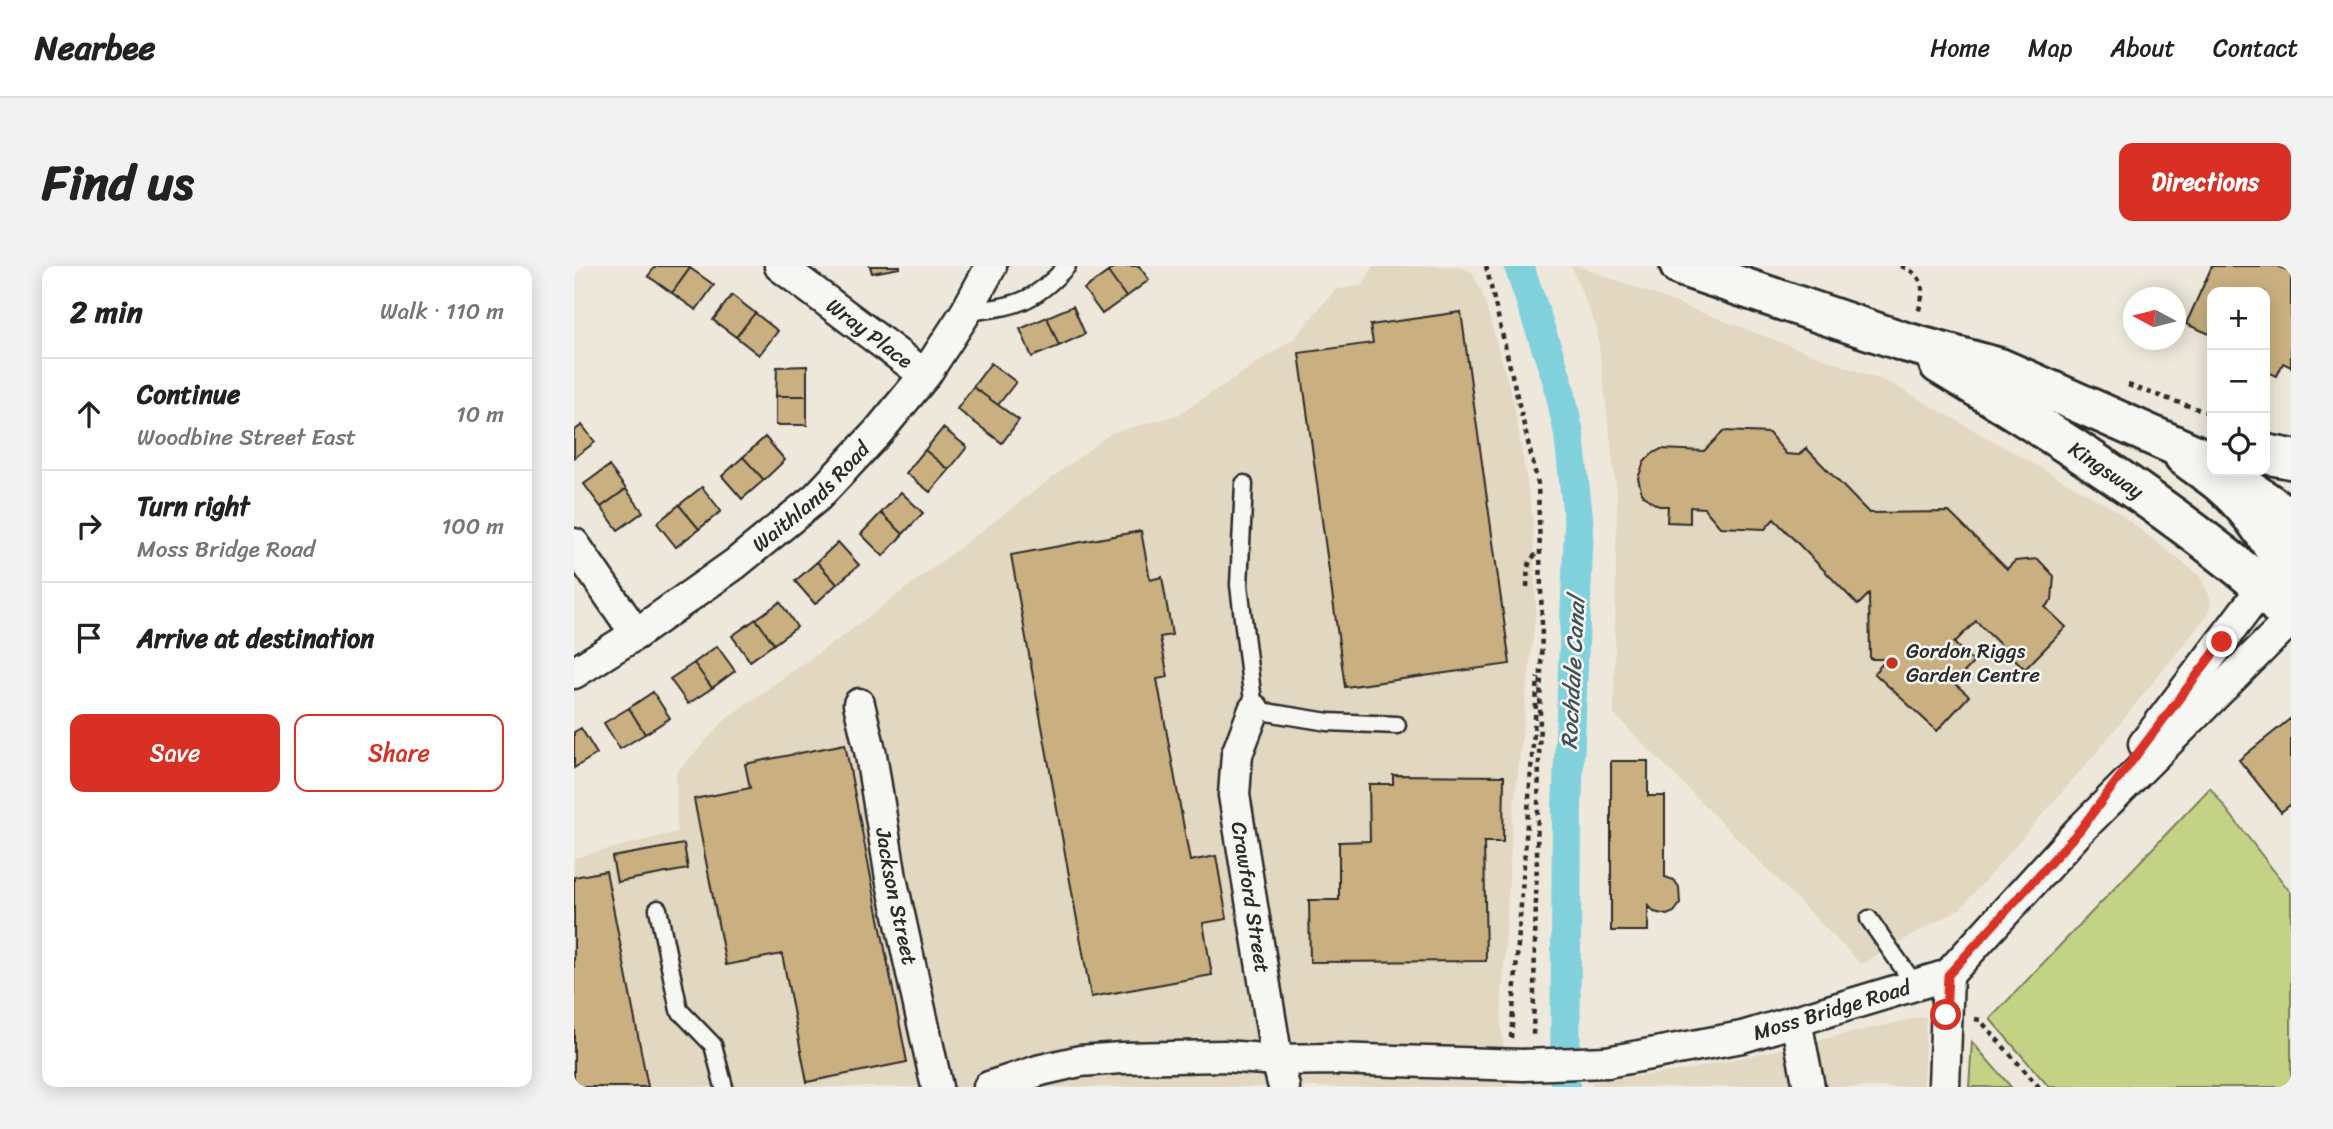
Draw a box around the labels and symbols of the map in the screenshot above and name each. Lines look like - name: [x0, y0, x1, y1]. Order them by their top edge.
- north arrow: [2123, 287, 2186, 350]
- street label: Wray Place: [818, 288, 921, 379]
- street label: Waithlands Road: [743, 431, 881, 562]
- street label: Kingsway: [2060, 431, 2152, 510]
- water label: Rochdale Canal: [1549, 590, 1598, 750]
- route end: [2206, 626, 2237, 657]
- place label: Gordon Riggs Garden Centre: [1906, 632, 2040, 694]
- marker: Gordon Riggs Garden Centre: [1884, 655, 1900, 671]
- street label: Crawford Street: [1220, 819, 1282, 976]
- street label: Jackson Street: [864, 824, 929, 969]
- street label: Moss Bridge Road: [1748, 968, 1917, 1052]
- route start: [1930, 999, 1961, 1030]

